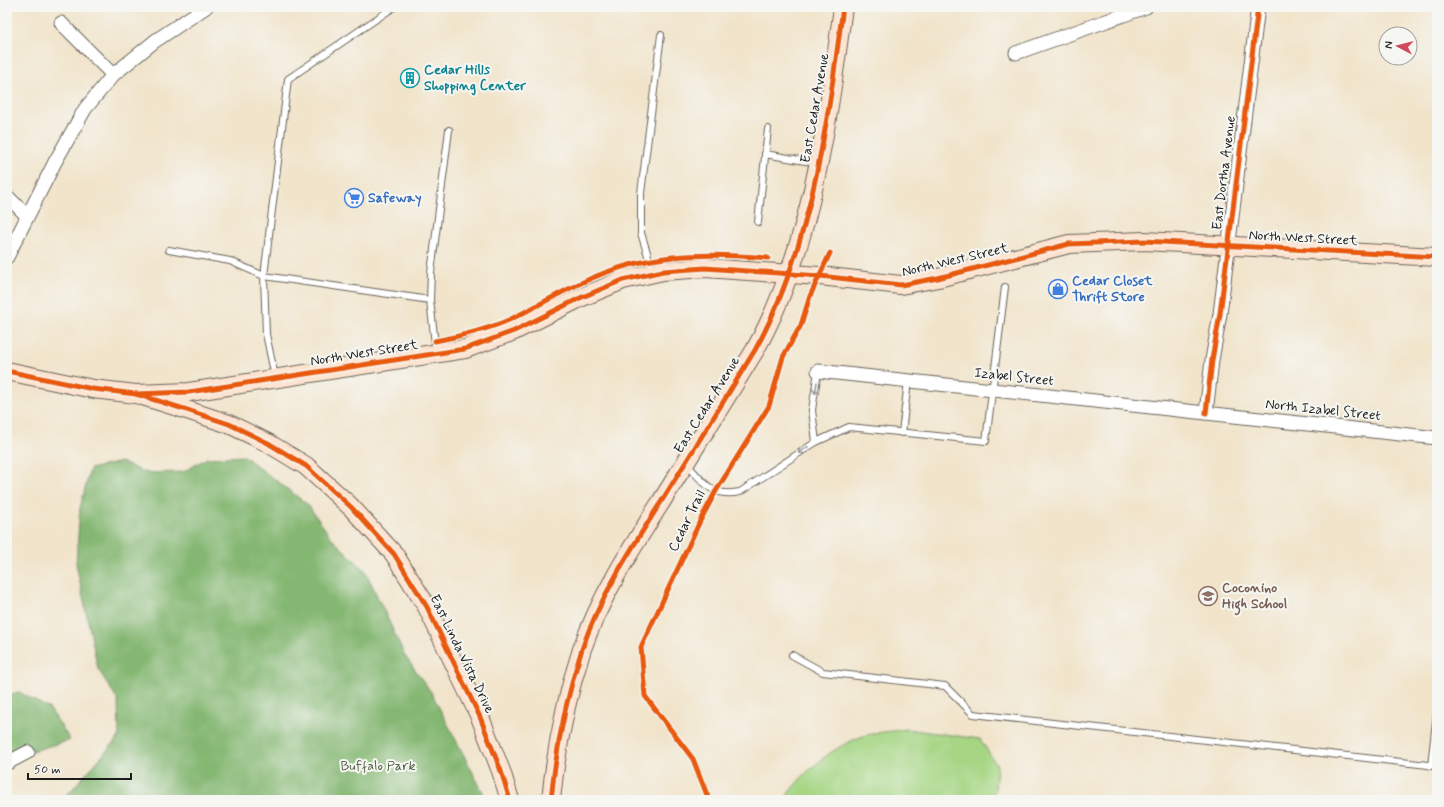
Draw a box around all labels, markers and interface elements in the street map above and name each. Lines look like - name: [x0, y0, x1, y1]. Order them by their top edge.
- north arrow: [1378, 26, 1418, 66]
- text: N: [1382, 40, 1396, 49]
- street label: East Cedar Avenue: [796, 51, 834, 164]
- place label: Cedar Hills Shopping Center: [424, 61, 527, 96]
- building icon: Cedar Hills Shopping Center: [399, 67, 421, 89]
- street label: East Dortha Avenue: [1208, 115, 1240, 231]
- supermarket icon: Safeway: [343, 187, 365, 209]
- place label: Safeway: [368, 189, 422, 207]
- street label: North West Street: [1248, 226, 1359, 250]
- street label: North West Street: [900, 239, 1011, 281]
- place label: Cedar Closet Thrift Store: [1072, 272, 1153, 306]
- shop icon: Cedar Closet Thrift Store: [1047, 278, 1069, 300]
- street label: North West Street: [309, 335, 420, 370]
- street label: East Cedar Avenue: [670, 353, 744, 457]
- street label: Izabel Street: [973, 364, 1055, 390]
- one-way arrow: [812, 381, 820, 394]
- street label: North Izabel Street: [1264, 395, 1382, 425]
- one-way arrow: [797, 447, 809, 455]
- street label: Cedar Trail: [664, 487, 710, 555]
- place label: Coconino High School: [1222, 579, 1287, 616]
- school or university icon: Coconino High School: [1197, 585, 1219, 607]
- street label: East Linda Vista Drive: [425, 592, 499, 717]
- scale bar: [28, 755, 131, 781]
- park label: Buffalo Park: [340, 757, 416, 775]
- text: 50 m: [34, 762, 61, 778]

